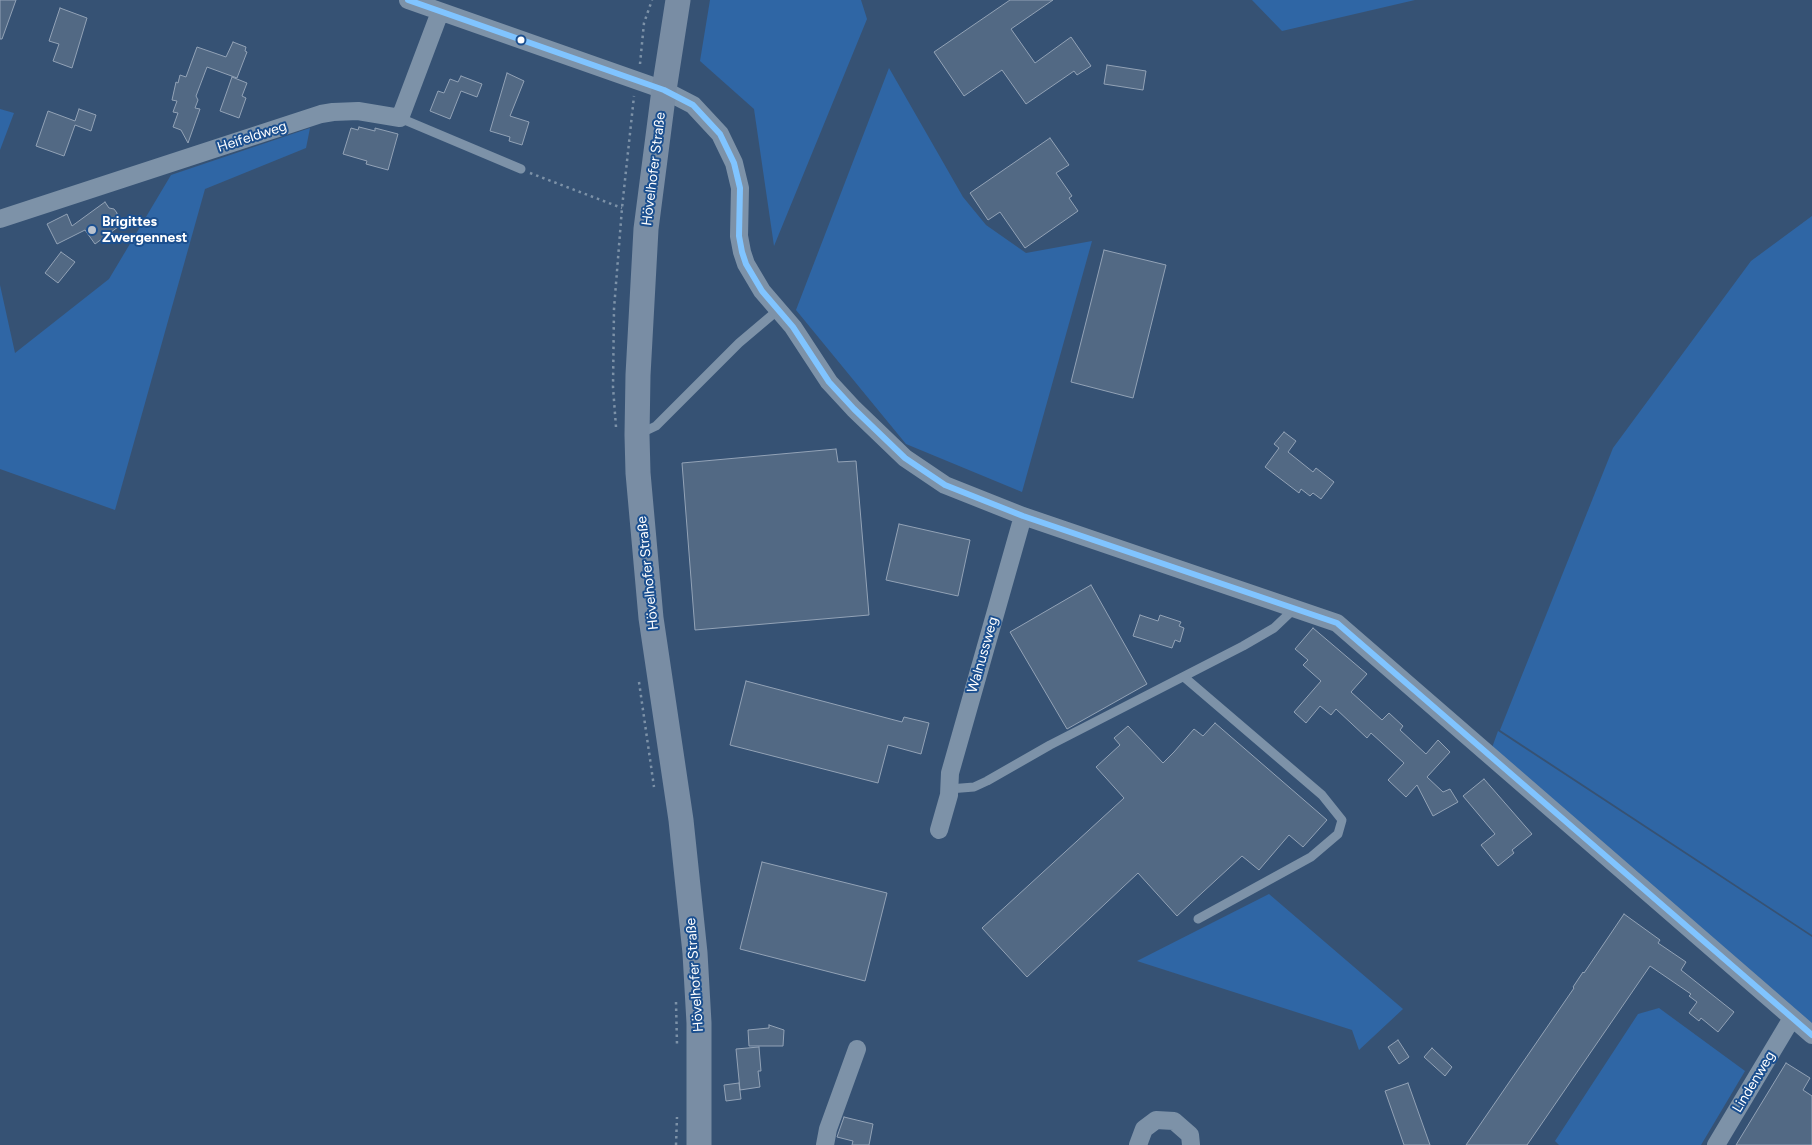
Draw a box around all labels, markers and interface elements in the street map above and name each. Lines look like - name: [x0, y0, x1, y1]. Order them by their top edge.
- unlabelled marker: [516, 35, 526, 45]
- street label: Hövelhofer Straße: [639, 111, 669, 227]
- street label: Heifeldweg: [215, 118, 289, 156]
- place label: Brigittes Zwergennest: [102, 214, 187, 246]
- marker: Brigittes Zwergennest: [86, 224, 98, 236]
- street label: Hövelhofer Straße: [634, 515, 662, 631]
- street label: Walnussweg: [964, 615, 1002, 695]
- street label: Hövelhofer Straße: [683, 917, 707, 1033]
- street label: Lindenweg: [1729, 1048, 1779, 1116]

